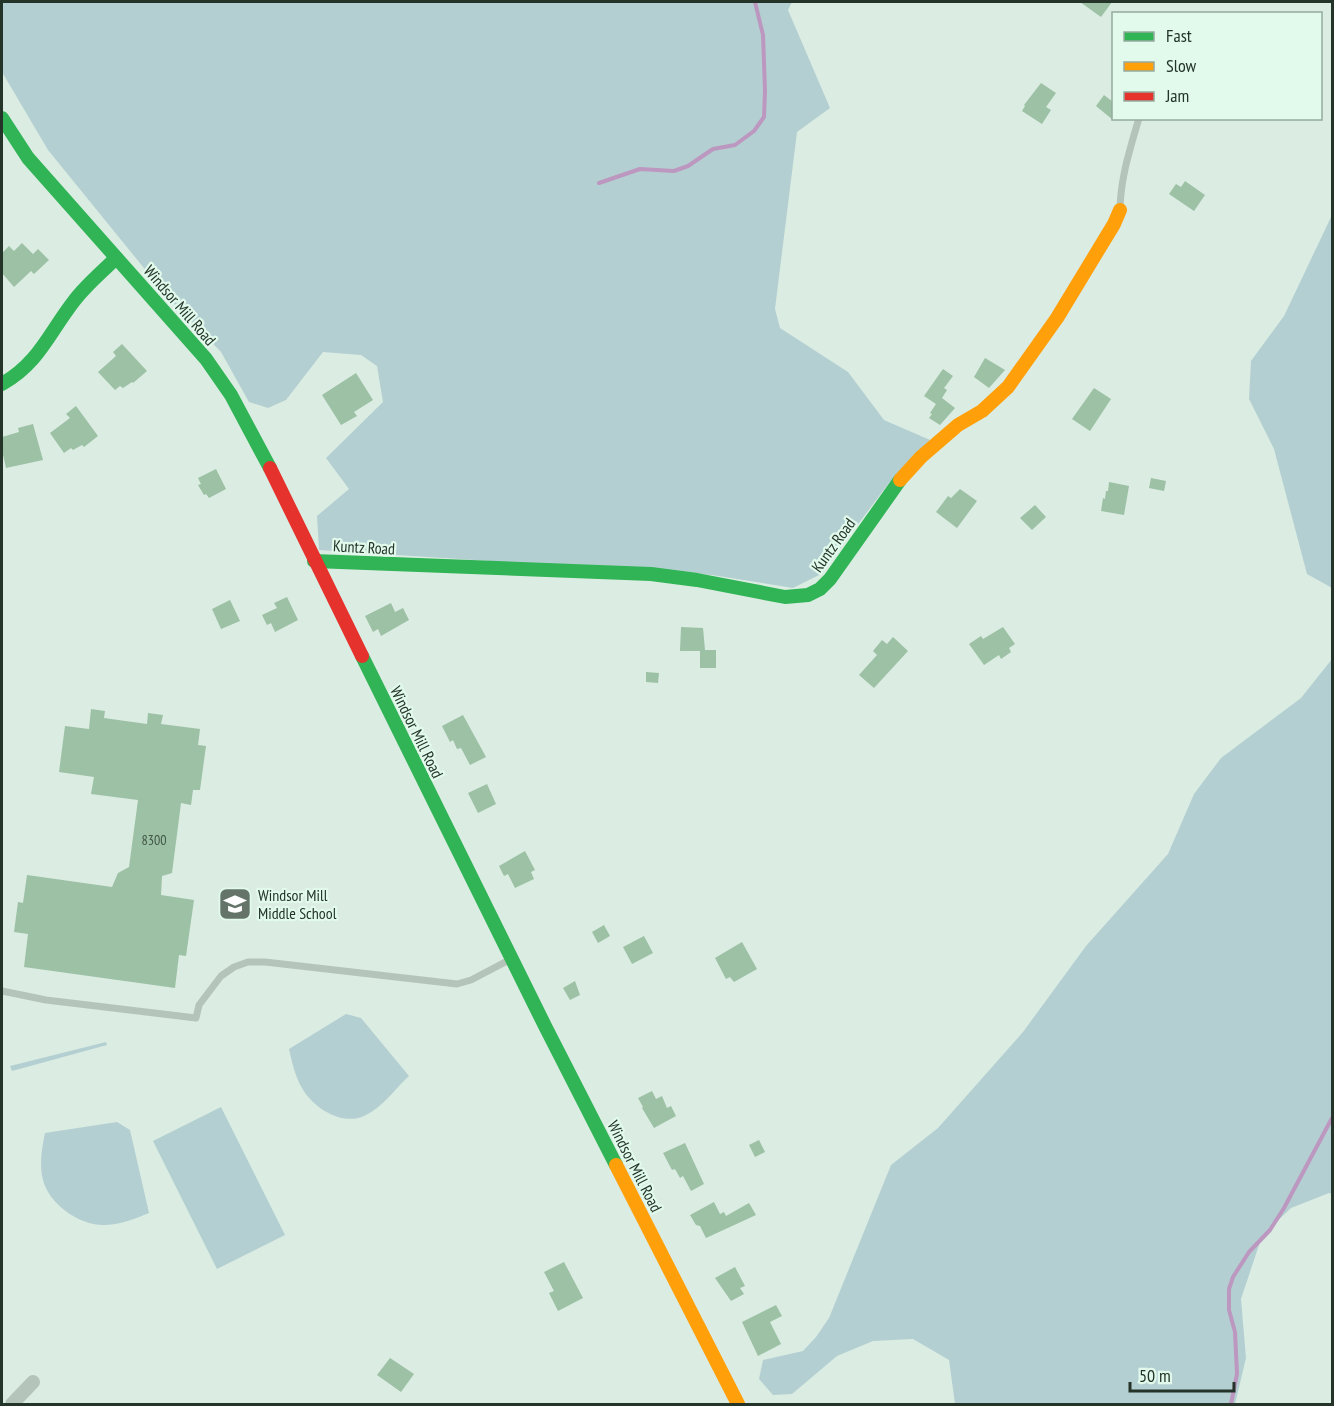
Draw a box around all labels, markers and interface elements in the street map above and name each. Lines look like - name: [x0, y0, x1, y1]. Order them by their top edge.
- legend: [1112, 12, 1322, 120]
- text: Fast: [1166, 24, 1192, 47]
- text: Slow: [1166, 54, 1197, 77]
- text: Jam: [1165, 84, 1189, 107]
- street label: Windsor Mill Road: [140, 261, 220, 349]
- street label: Kuntz Road: [807, 514, 859, 576]
- street label: Kuntz Road: [333, 535, 396, 559]
- street label: Windsor Mill Road: [386, 683, 448, 781]
- house number: 8300: [141, 831, 167, 849]
- place label: Windsor Mill Middle School: [258, 885, 337, 923]
- school or university icon: Windsor Mill Middle School: [217, 886, 253, 922]
- street label: Windsor Mill Road: [603, 1117, 667, 1215]
- scale bar: [1130, 1355, 1234, 1393]
- text: 50 m: [1139, 1364, 1171, 1387]

